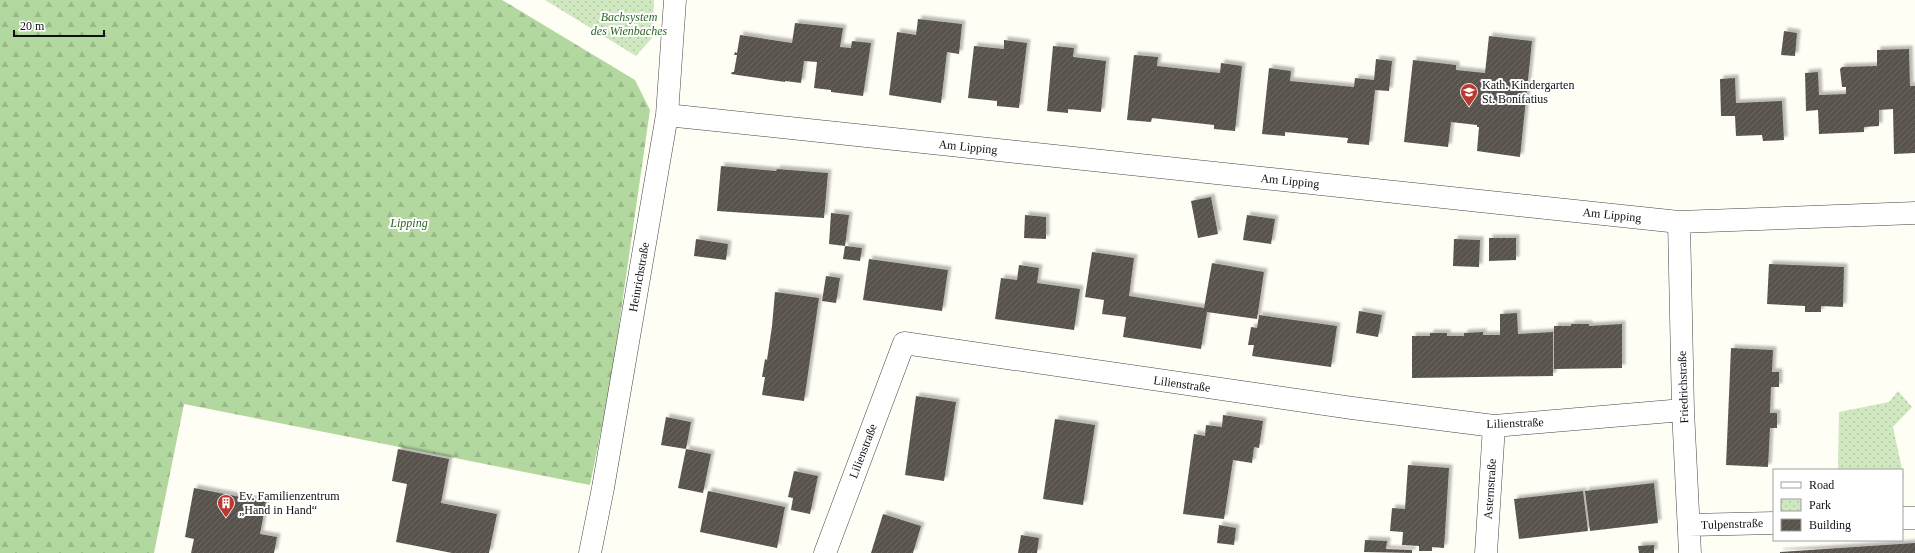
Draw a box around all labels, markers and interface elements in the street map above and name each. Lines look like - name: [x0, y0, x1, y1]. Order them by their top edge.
- park label: Bachsystem des Wienbaches: [591, 10, 667, 38]
- scale bar: [14, 12, 104, 38]
- text: 20 m: [20, 19, 45, 33]
- place label: Kath. Kindergarten St. Bonifatius: [1482, 78, 1574, 106]
- school or university icon: Kath. Kindergarten St. Bonifatius: [1459, 82, 1479, 107]
- street label: Am Lipping: [938, 137, 998, 157]
- street label: Am Lipping: [1260, 171, 1320, 191]
- street label: Am Lipping: [1582, 205, 1642, 225]
- park label: Lipping: [389, 216, 428, 230]
- street label: Heinrichstraße: [626, 241, 652, 313]
- street label: Friedrichstraße: [1675, 350, 1691, 424]
- street label: Lilienstraße: [1153, 373, 1211, 395]
- street label: Lilienstraße: [1486, 415, 1544, 431]
- street label: Lilienstraße: [846, 422, 880, 480]
- street label: Asternstraße: [1481, 458, 1499, 520]
- legend: [1773, 469, 1903, 541]
- text: Road: [1809, 478, 1834, 492]
- place label: Ev. Familienzentrum „Hand in Hand“: [239, 489, 340, 517]
- building icon: Ev. Familienzentrum „Hand in Hand“: [216, 493, 236, 518]
- text: Park: [1809, 498, 1831, 512]
- street label: Tulpenstraße: [1701, 516, 1763, 532]
- text: Building: [1809, 518, 1851, 532]

